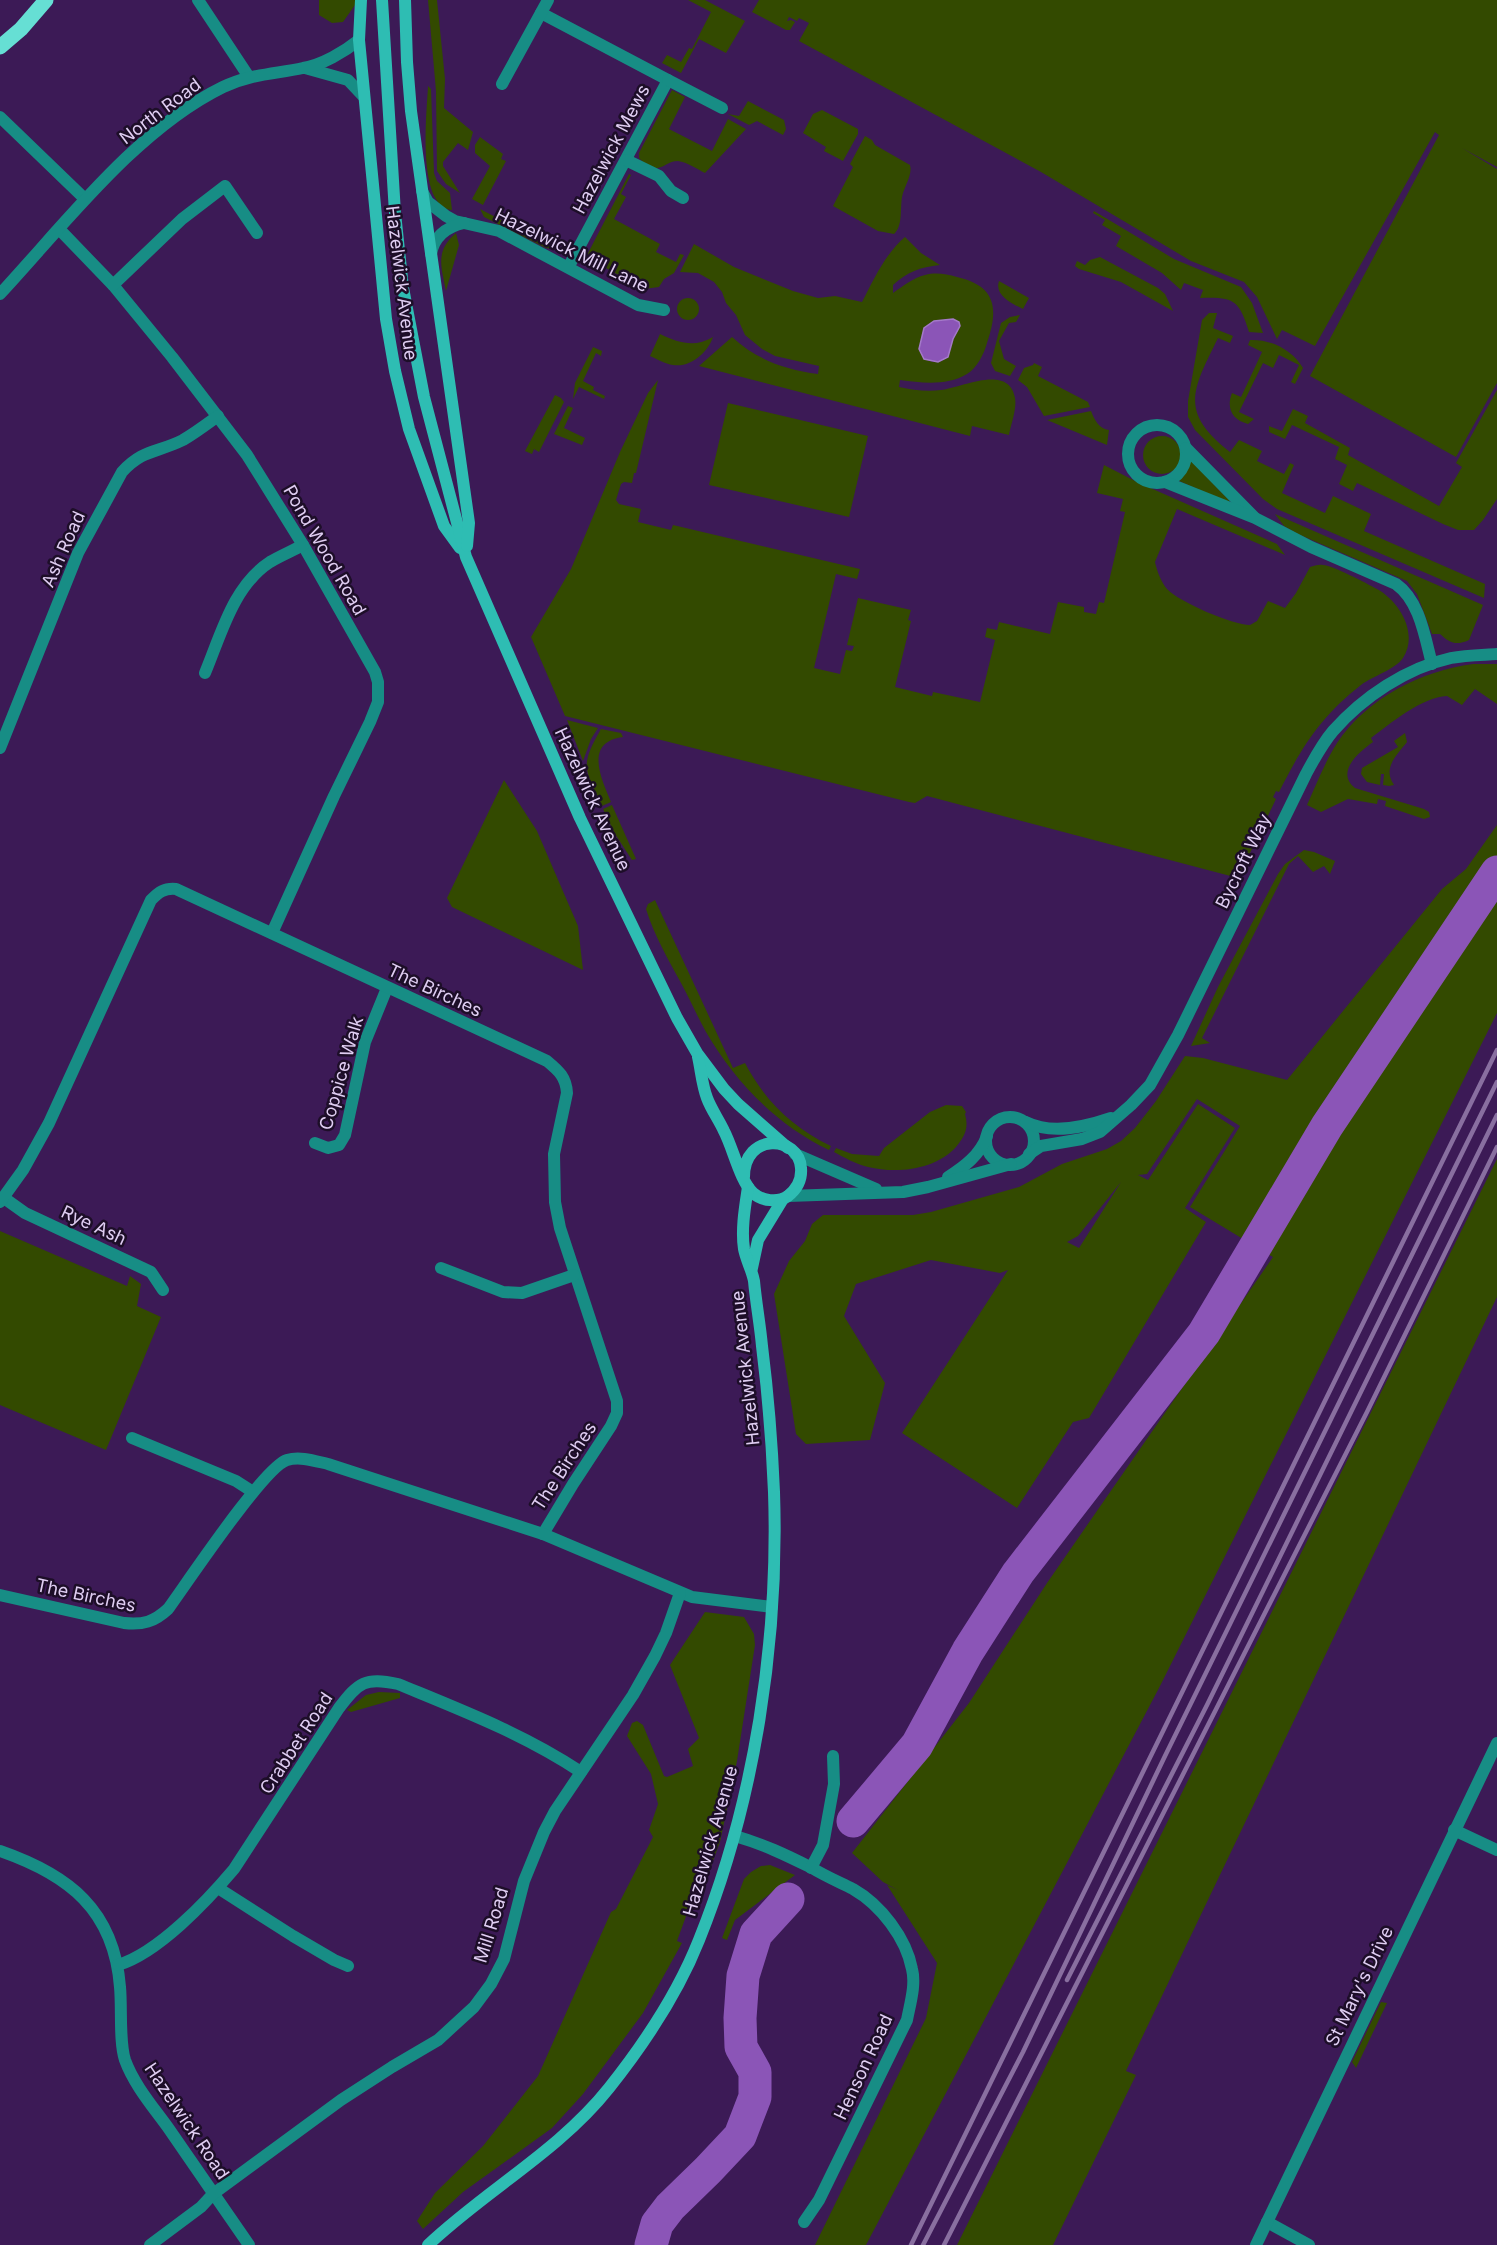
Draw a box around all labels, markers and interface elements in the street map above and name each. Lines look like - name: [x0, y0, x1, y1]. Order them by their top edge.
- street label: North Road: [115, 74, 205, 148]
- street label: Hazelwick Mews: [568, 81, 654, 217]
- street label: Hazelwick Mill Lane: [492, 204, 652, 296]
- street label: Hazelwick Avenue: [382, 205, 422, 361]
- street label: Pond Wood Road: [279, 481, 371, 619]
- street label: Ash Road: [37, 508, 89, 590]
- street label: Hazelwick Avenue: [551, 724, 635, 874]
- street label: Bycroft Way: [1211, 810, 1275, 912]
- street label: The Birches: [385, 959, 485, 1021]
- street label: Coppice Walk: [315, 1014, 367, 1132]
- street label: Rye Ash: [58, 1201, 130, 1249]
- street label: Hazelwick Avenue: [726, 1290, 764, 1446]
- street label: The Birches: [528, 1418, 600, 1514]
- street label: The Birches: [34, 1574, 138, 1616]
- street label: Crabbet Road: [255, 1688, 337, 1798]
- street label: Hazelwick Avenue: [678, 1763, 742, 1919]
- street label: Mill Road: [470, 1885, 512, 1965]
- street label: St Mary's Drive: [1321, 1923, 1397, 2049]
- street label: Henson Road: [829, 2011, 897, 2123]
- street label: Hazelwick Road: [140, 2059, 234, 2183]

